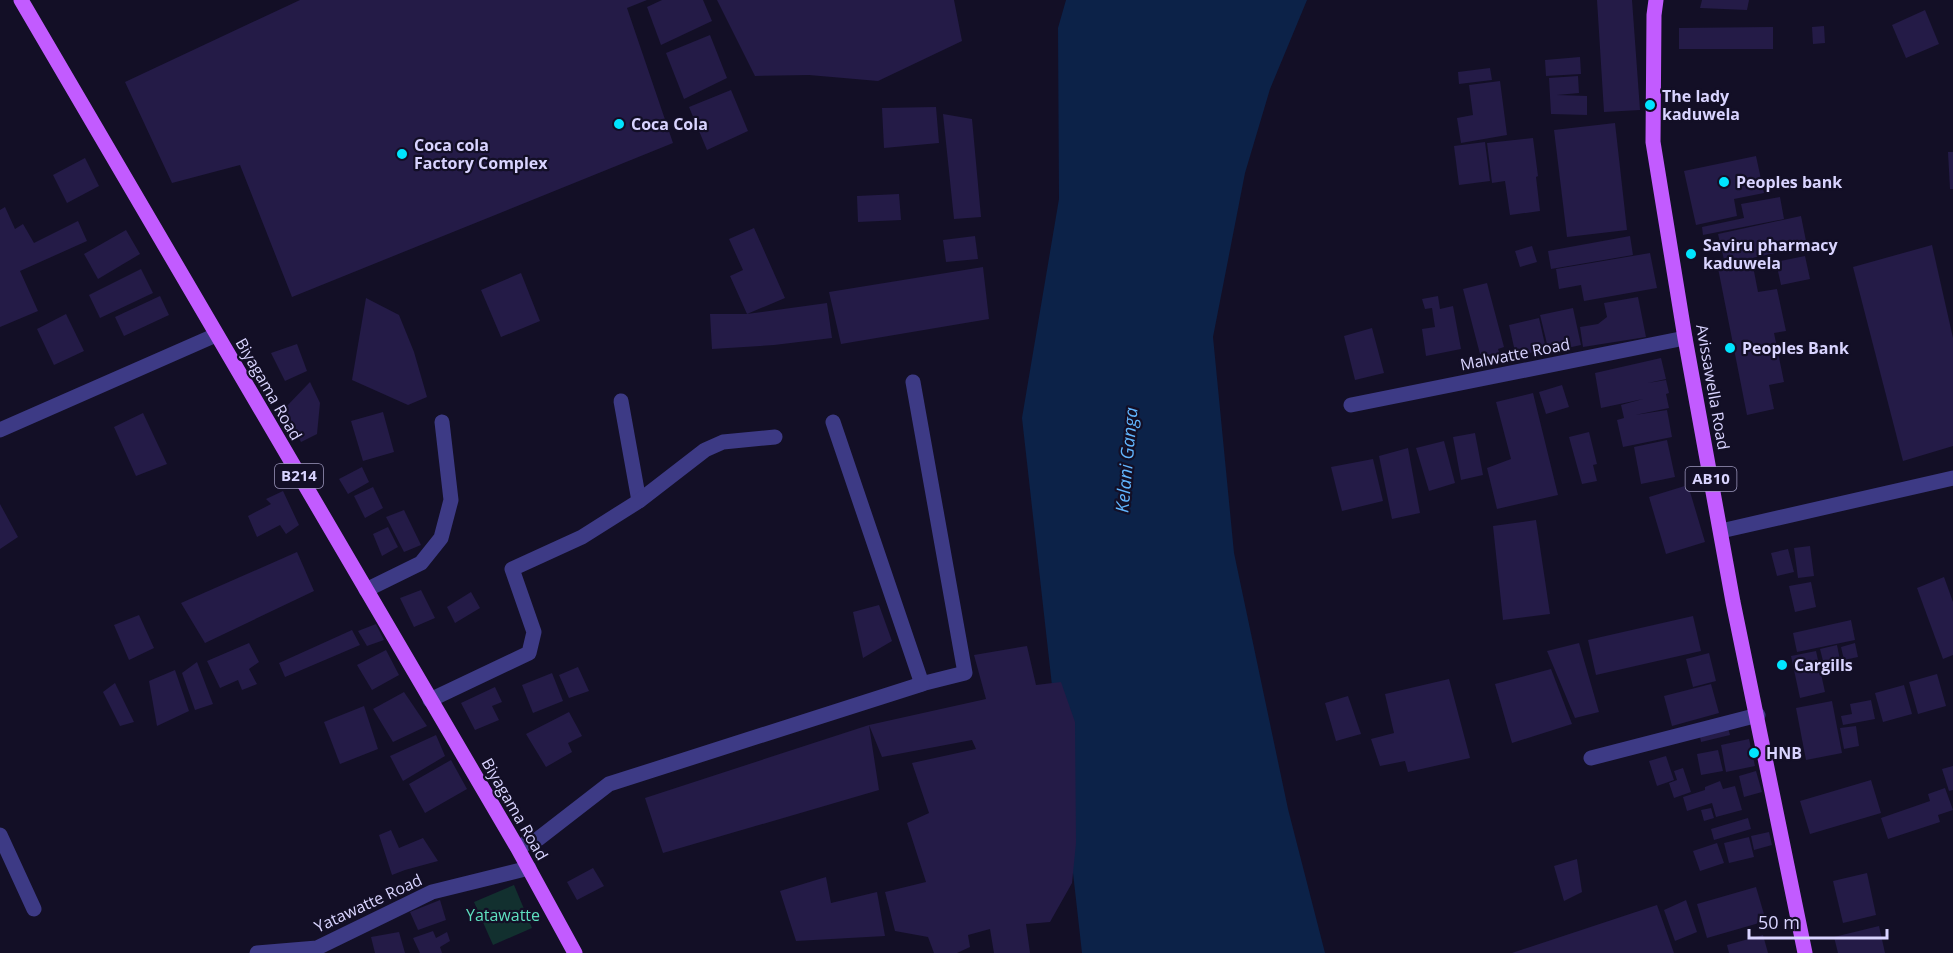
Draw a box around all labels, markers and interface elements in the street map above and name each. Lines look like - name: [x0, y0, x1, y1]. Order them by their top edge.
- place label: The lady kaduwela: [1662, 85, 1740, 125]
- marker: The lady kaduwela: [1643, 98, 1657, 112]
- place label: Coca Cola: [631, 113, 708, 135]
- marker: Coca Cola: [612, 117, 626, 131]
- place label: Coca cola Factory Complex: [414, 134, 548, 174]
- marker: Coca cola Factory Complex: [395, 147, 409, 161]
- place label: Peoples bank: [1736, 171, 1842, 193]
- marker: Peoples bank: [1717, 175, 1731, 189]
- place label: Saviru pharmacy kaduwela: [1703, 234, 1839, 274]
- marker: Saviru pharmacy kaduwela: [1684, 247, 1698, 261]
- street label: Avissawella Road: [1691, 323, 1735, 451]
- street label: Malwatte Road: [1458, 333, 1572, 375]
- street label: Biyagama Road: [231, 334, 307, 444]
- place label: Peoples Bank: [1742, 337, 1849, 359]
- marker: Peoples Bank: [1723, 341, 1737, 355]
- water label: Kelani Ganga: [1109, 406, 1143, 514]
- road number: B214: [275, 464, 323, 488]
- road number: AB10: [1686, 467, 1736, 491]
- place label: Cargills: [1794, 654, 1853, 676]
- marker: Cargills: [1775, 658, 1789, 672]
- place label: HNB: [1766, 742, 1802, 764]
- marker: HNB: [1747, 746, 1761, 760]
- street label: Biyagama Road: [477, 754, 553, 864]
- street label: Yatawatte Road: [311, 868, 425, 938]
- scale bar: [1749, 902, 1887, 940]
- park label: Yatawatte: [466, 904, 540, 926]
- text: 50 m: [1758, 910, 1800, 934]

